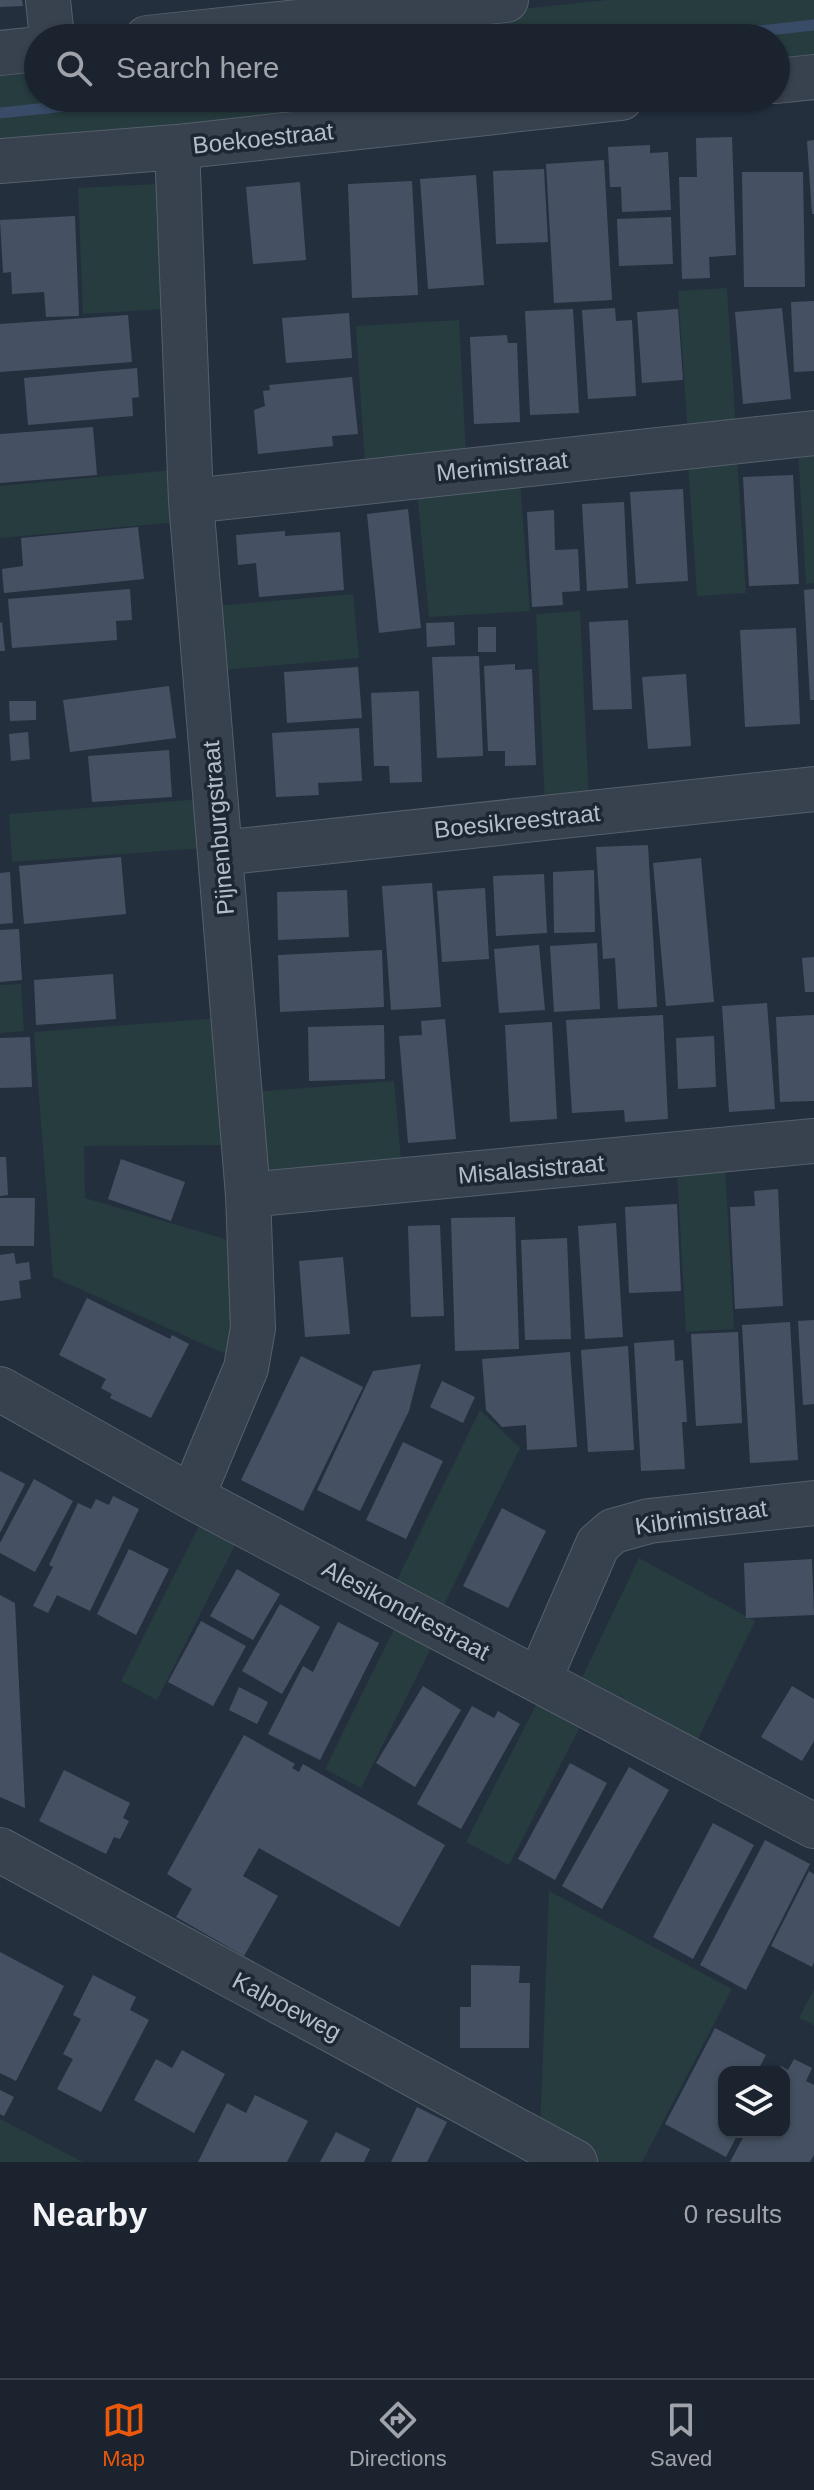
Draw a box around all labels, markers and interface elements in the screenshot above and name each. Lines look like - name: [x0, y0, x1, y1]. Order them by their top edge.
- search box: [24, 24, 790, 112]
- icon: search: [52, 46, 96, 90]
- text: Search here: [116, 51, 279, 84]
- street label: Boekoestraat: [191, 117, 335, 159]
- street label: Merimistraat: [435, 446, 569, 486]
- street label: Pijnenburgstraat: [197, 739, 239, 916]
- street label: Boesikreestraat: [433, 799, 602, 843]
- street label: Misalasistraat: [457, 1149, 606, 1189]
- street label: Kibrimistraat: [633, 1494, 769, 1540]
- street label: Alesikondrestraat: [318, 1555, 494, 1666]
- street label: Kalpoeweg: [228, 1966, 346, 2046]
- map controls: [718, 2066, 790, 2138]
- button: layers: [718, 2066, 790, 2138]
- text: Nearby: [32, 2195, 147, 2233]
- text: 0 results: [684, 2199, 782, 2229]
- tab: Map: [102, 2398, 146, 2472]
- tab: Directions: [349, 2398, 447, 2472]
- tab: Saved: [650, 2398, 712, 2472]

